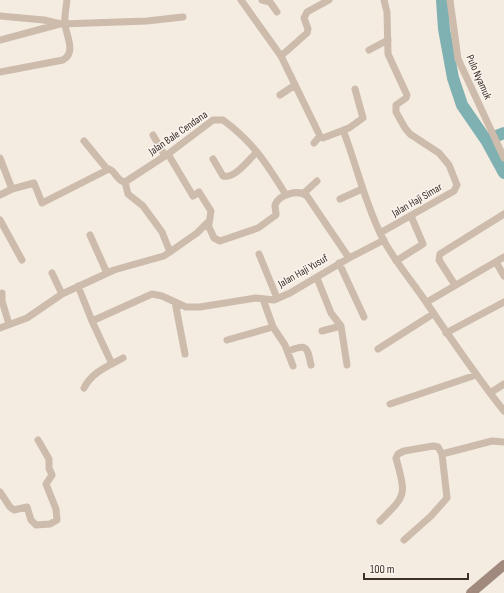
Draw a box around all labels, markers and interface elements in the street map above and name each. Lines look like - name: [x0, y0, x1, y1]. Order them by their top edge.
- street label: Pulo Nyamuk: [463, 53, 495, 102]
- street label: Jalan Bale Cendana: [145, 108, 210, 159]
- street label: Jalan Haji Simar: [389, 180, 445, 220]
- street label: Jalan Haji Yusuf: [275, 251, 331, 291]
- scale bar: [364, 555, 468, 581]
- text: 100 m: [370, 562, 395, 577]

